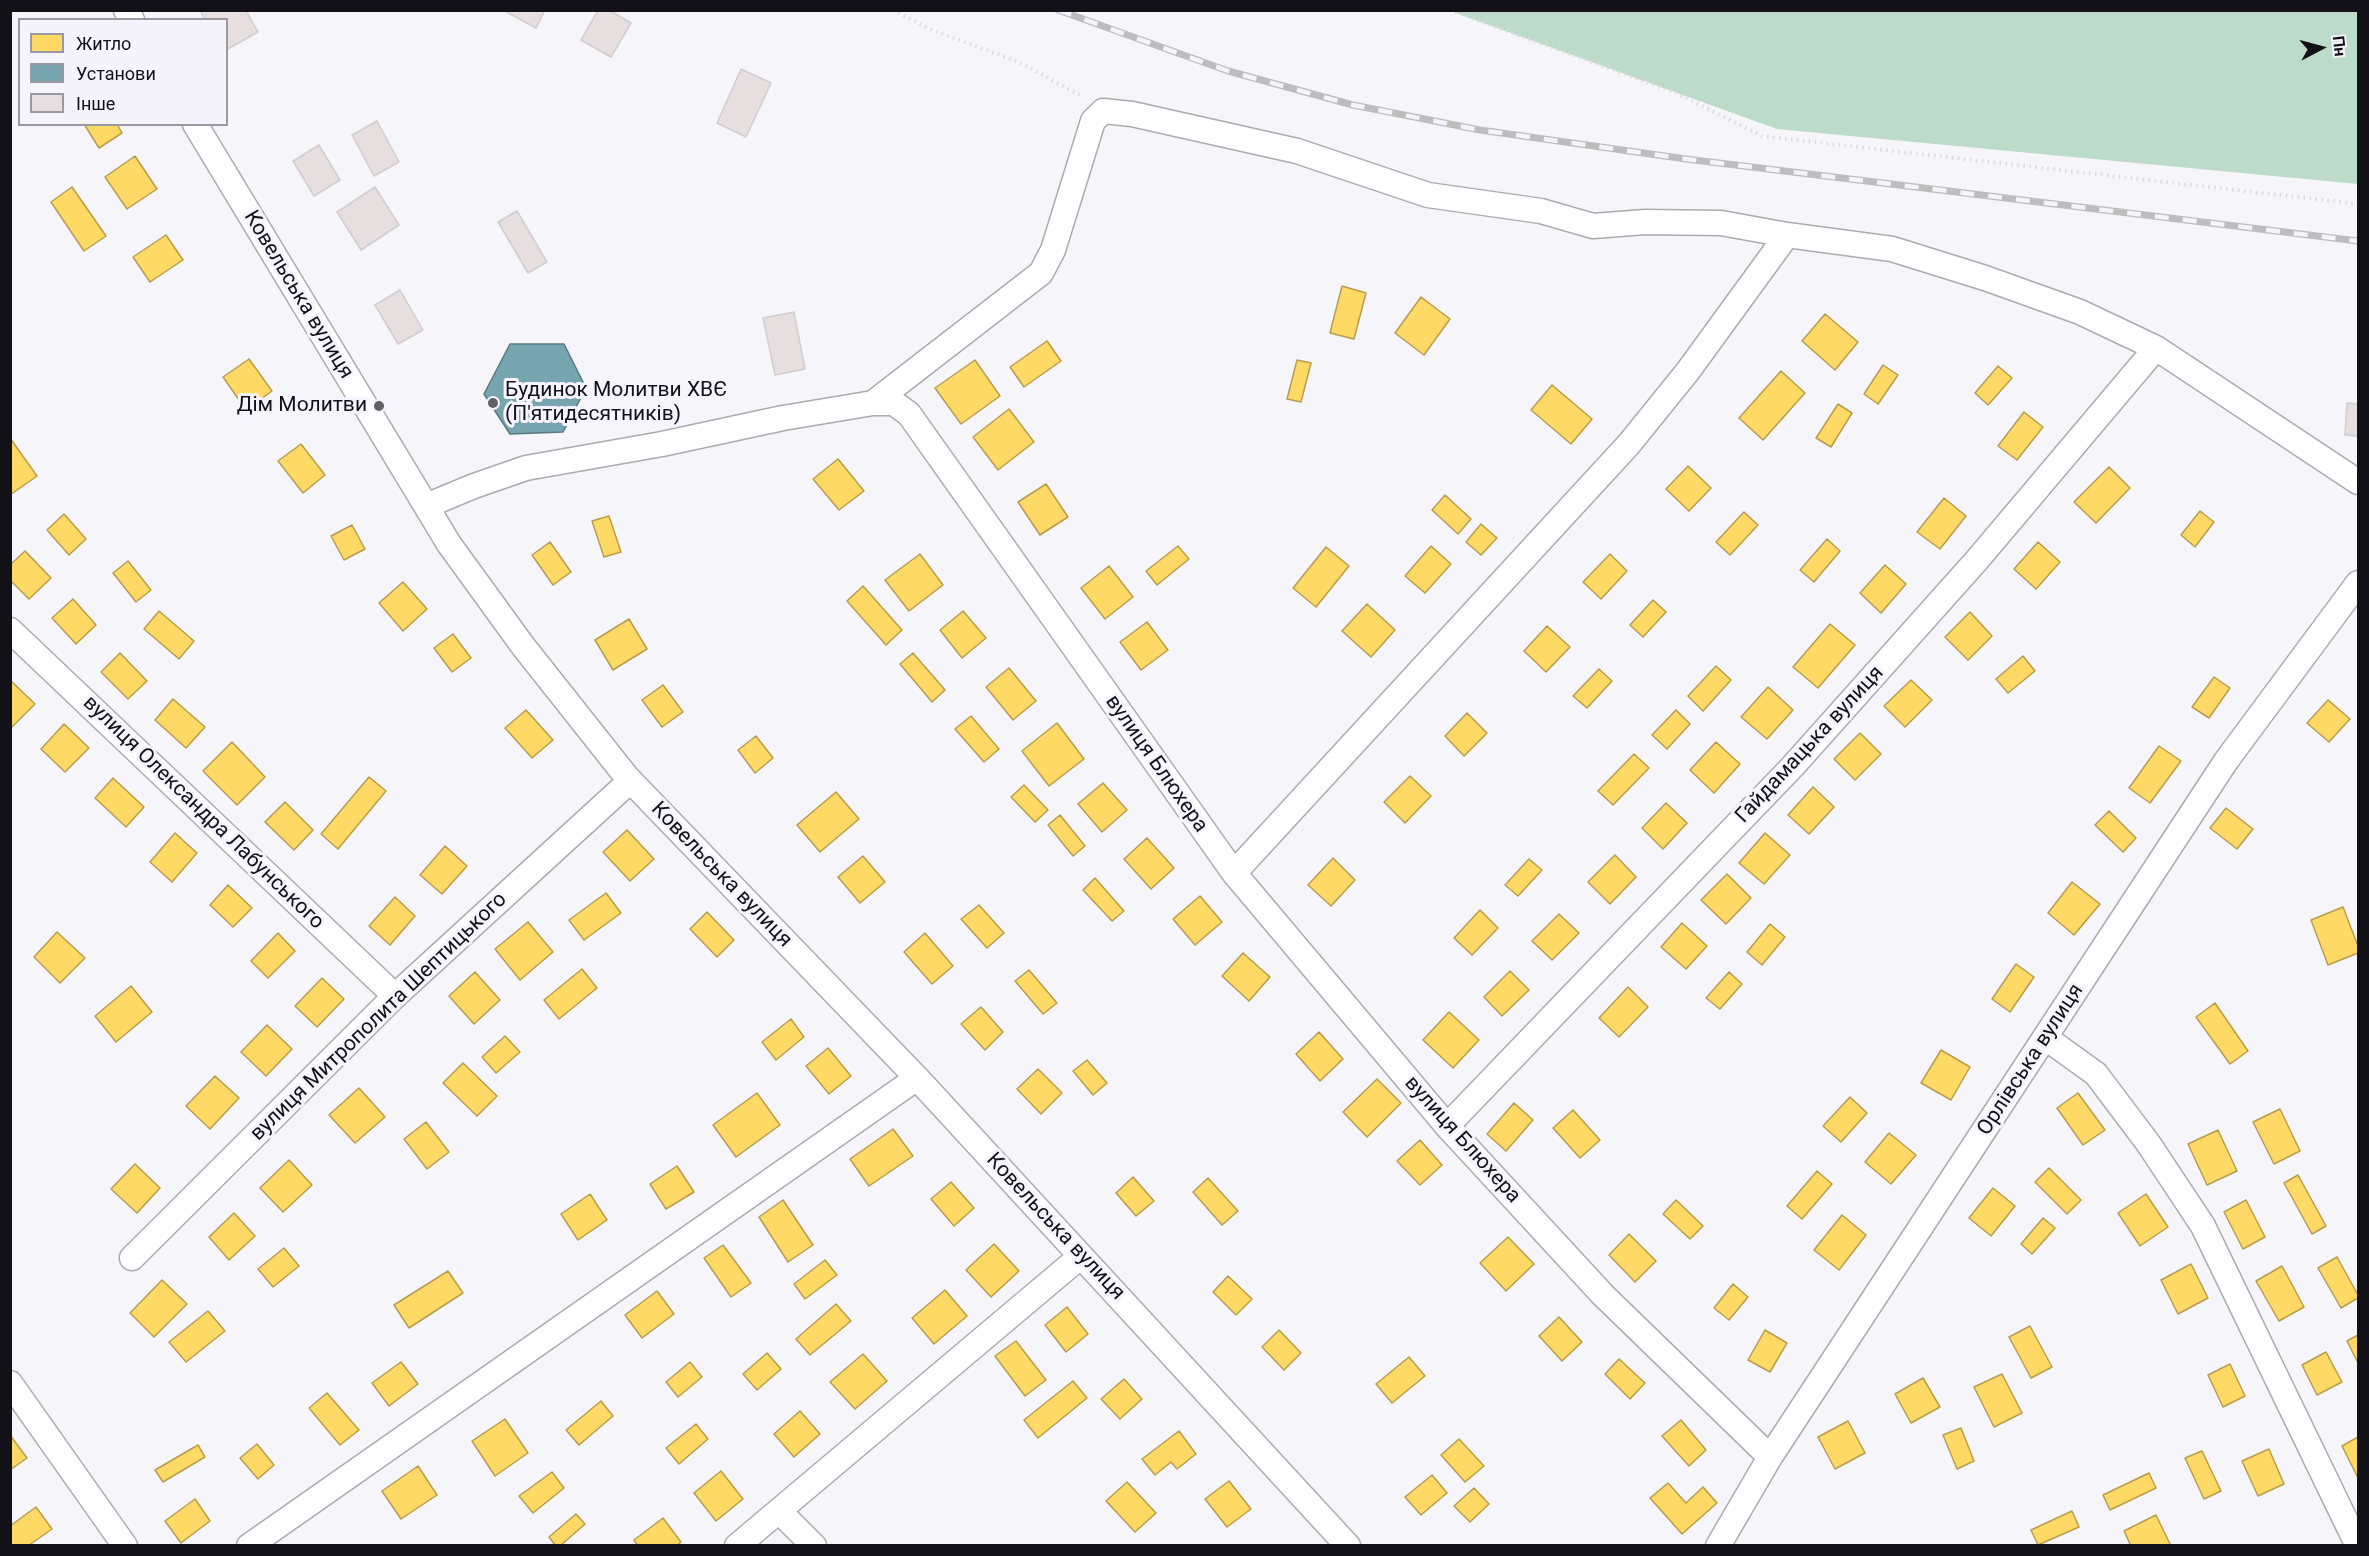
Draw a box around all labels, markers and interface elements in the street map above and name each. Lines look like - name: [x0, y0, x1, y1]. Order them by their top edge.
- legend: [18, 18, 228, 126]
- north arrow: [2291, 18, 2351, 78]
- text: Житло: [76, 33, 131, 54]
- text: Пн: [2329, 35, 2350, 57]
- text: Установи: [76, 63, 156, 84]
- text: Інше: [76, 93, 115, 114]
- street label: Ковельська вулиця: [238, 206, 358, 384]
- place label: Будинок Молитви ХВЄ (П'ятидесятників): [505, 378, 727, 428]
- place label: Дім Молитви: [237, 393, 367, 419]
- marker: Будинок Молитви ХВЄ (П'ятидесятників): [486, 396, 500, 410]
- marker: Дім Молитви: [372, 399, 386, 413]
- street label: Гайдамацька вулиця: [1731, 661, 1889, 829]
- street label: вулиця Блюхера: [1099, 690, 1213, 838]
- street label: вулиця Олександра Лабунського: [77, 691, 329, 935]
- street label: Ковельська вулиця: [645, 797, 797, 953]
- street label: вулиця Митрополита Шептицького: [245, 887, 513, 1147]
- street label: Орлівська вулиця: [1973, 980, 2089, 1140]
- street label: вулиця Блюхера: [1398, 1071, 1526, 1209]
- street label: Ковельська вулиця: [980, 1148, 1130, 1306]

